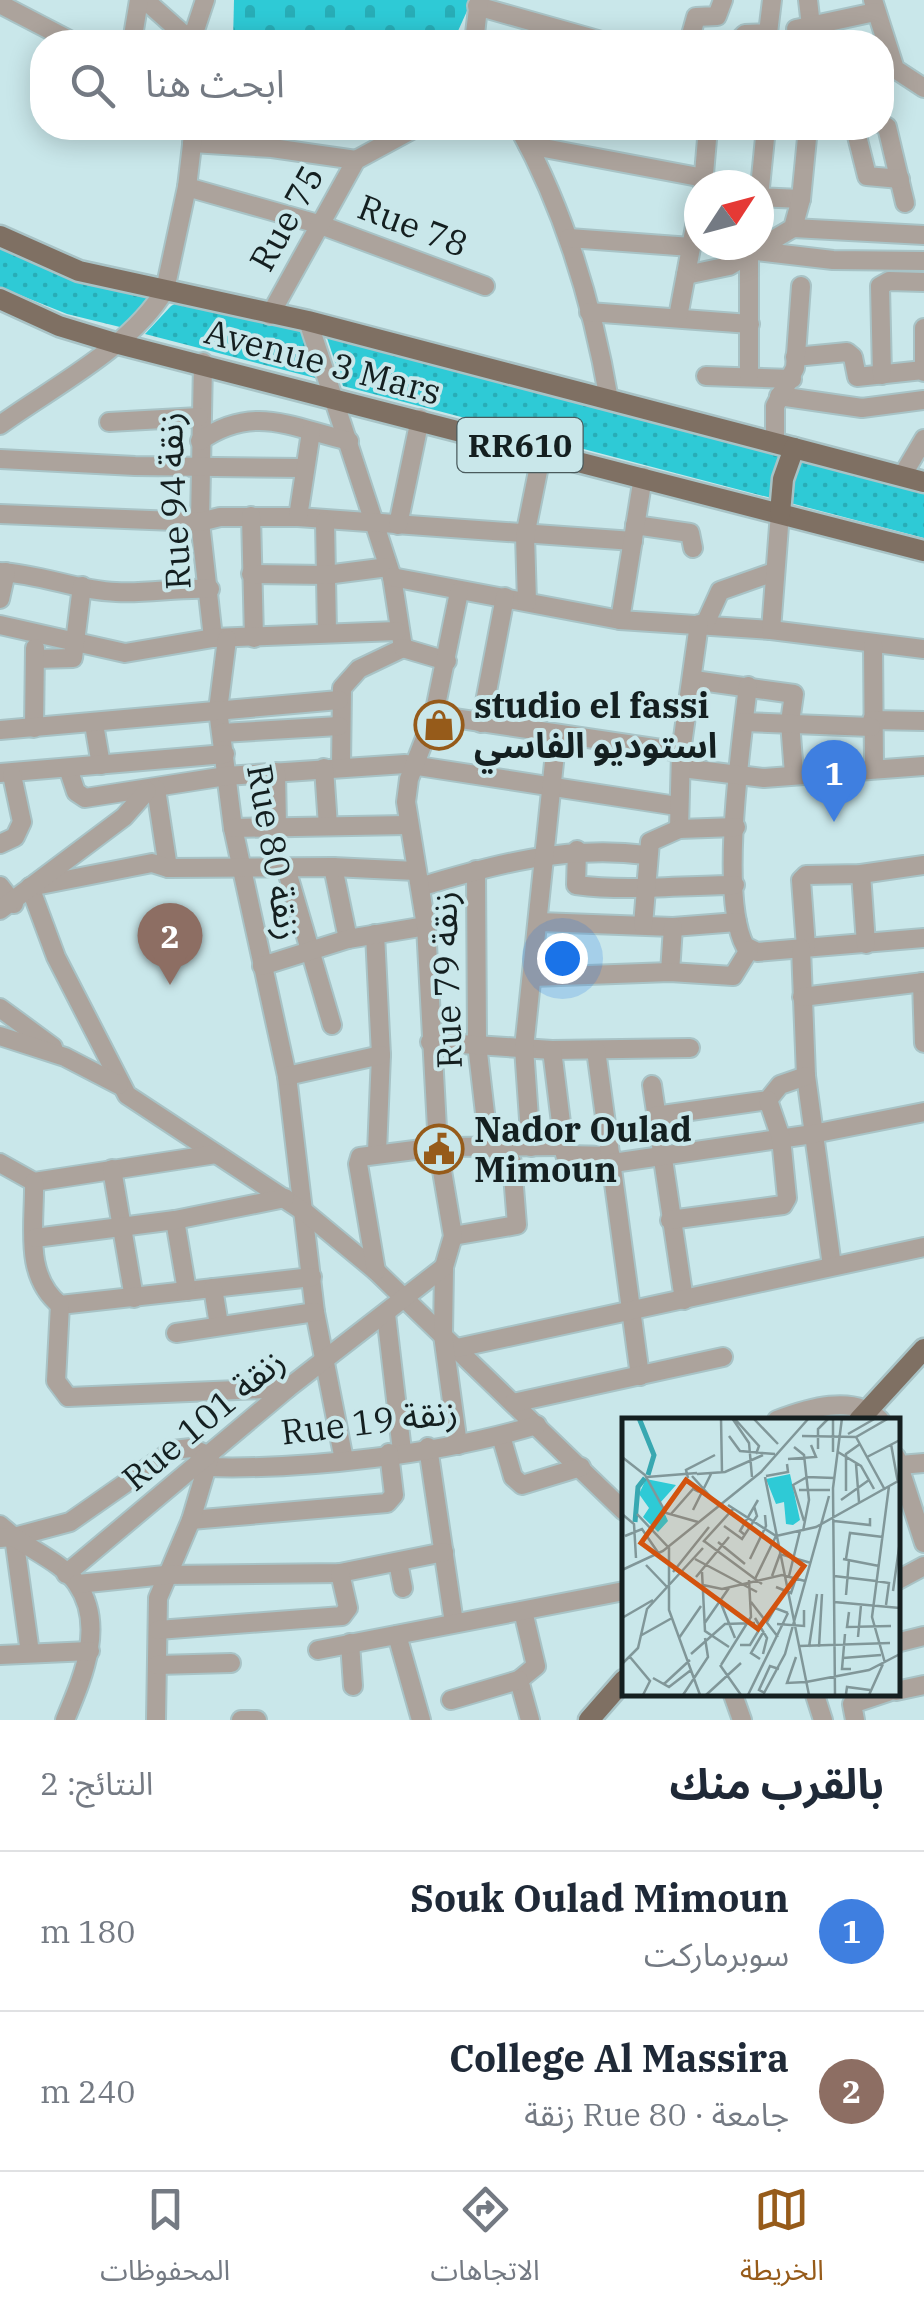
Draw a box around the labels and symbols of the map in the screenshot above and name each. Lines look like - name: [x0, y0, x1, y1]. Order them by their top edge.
- street label: Rue 75: [238, 157, 334, 279]
- north arrow: [684, 170, 774, 260]
- street label: Rue 78: [352, 183, 474, 267]
- street label: Avenue 3 Mars: [200, 307, 446, 415]
- street label: Rue 94 زنقة: [145, 411, 201, 591]
- road number: RR610: [458, 418, 582, 472]
- place label: studio el fassi استوديو الفاسي: [474, 682, 717, 774]
- shop icon: studio el fassi استوديو الفاسي: [413, 699, 465, 751]
- pin: 1: [802, 740, 866, 822]
- street label: Rue 80 زنقة: [237, 761, 313, 943]
- street label: Rue 79 زنقة: [420, 890, 472, 1070]
- pin: 2: [138, 902, 202, 985]
- your location: [537, 933, 588, 984]
- place label: Nador Oulad Mimoun: [474, 1106, 692, 1192]
- public building icon: Nador Oulad Mimoun: [413, 1123, 465, 1175]
- street label: Rue 101 زنقة: [112, 1338, 294, 1500]
- street label: Rue 19 زنقة: [278, 1387, 460, 1455]
- inset map: [622, 1418, 899, 1695]

